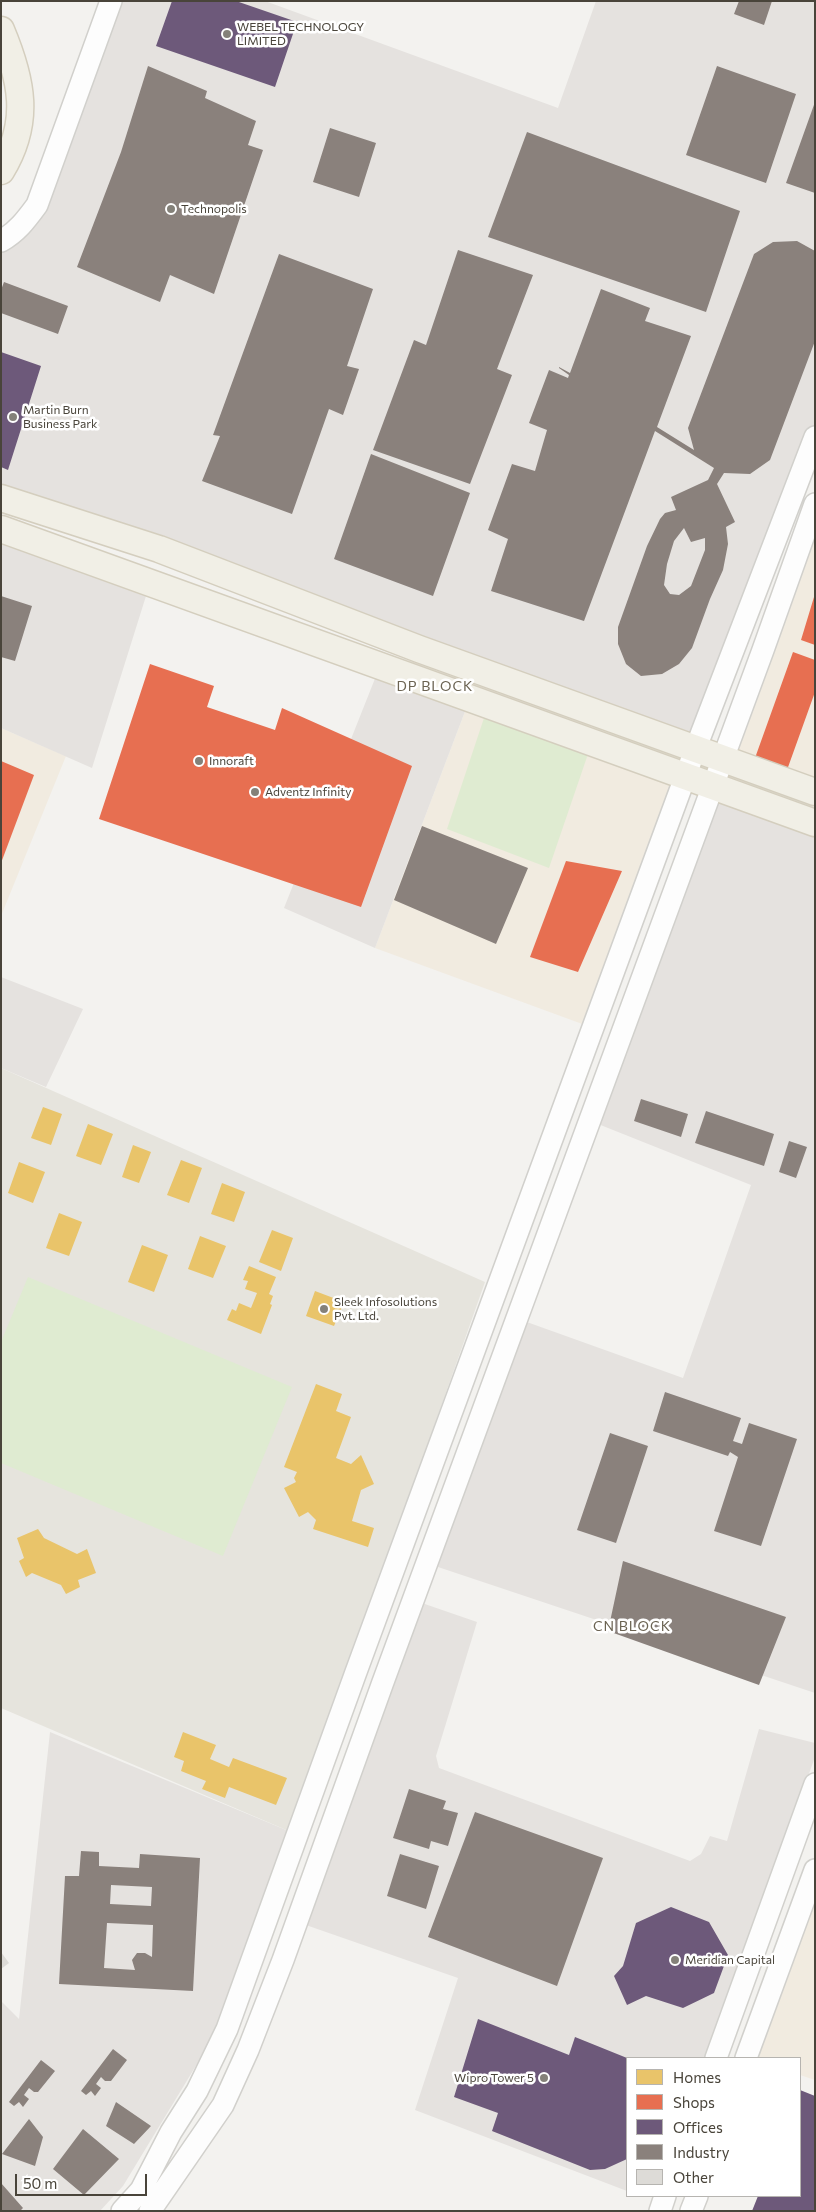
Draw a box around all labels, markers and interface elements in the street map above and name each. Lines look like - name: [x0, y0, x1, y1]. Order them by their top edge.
- place label: WEBEL TECHNOLOGY LIMITED: [237, 20, 364, 48]
- marker: WEBEL TECHNOLOGY LIMITED: [221, 28, 233, 40]
- place label: Technopolis: [181, 202, 247, 216]
- marker: Technopolis: [165, 203, 177, 215]
- place label: Martin Burn Business Park: [23, 403, 98, 431]
- marker: Martin Burn Business Park: [7, 411, 19, 423]
- district label: DP BLOCK: [396, 678, 474, 694]
- place label: Innoraft: [209, 754, 254, 768]
- marker: Innoraft: [193, 755, 205, 767]
- place label: Adventz Infinity: [265, 785, 351, 799]
- marker: Adventz Infinity: [249, 786, 261, 798]
- place label: Sleek Infosolutions Pvt. Ltd.: [334, 1295, 437, 1323]
- marker: Sleek Infosolutions Pvt. Ltd.: [318, 1303, 330, 1315]
- district label: CN BLOCK: [592, 1618, 672, 1634]
- place label: Meridian Capital: [685, 1953, 775, 1967]
- marker: Meridian Capital: [669, 1954, 681, 1966]
- legend: [626, 2057, 801, 2197]
- text: Homes: [673, 2068, 721, 2086]
- place label: Wipro Tower 5: [454, 2071, 534, 2085]
- marker: Wipro Tower 5: [538, 2072, 550, 2084]
- text: Shops: [673, 2093, 715, 2111]
- text: Offices: [673, 2118, 723, 2136]
- text: Industry: [673, 2143, 730, 2161]
- scale bar: [18, 2164, 150, 2196]
- text: Other: [673, 2168, 714, 2186]
- text: 50 m: [23, 2174, 57, 2192]

